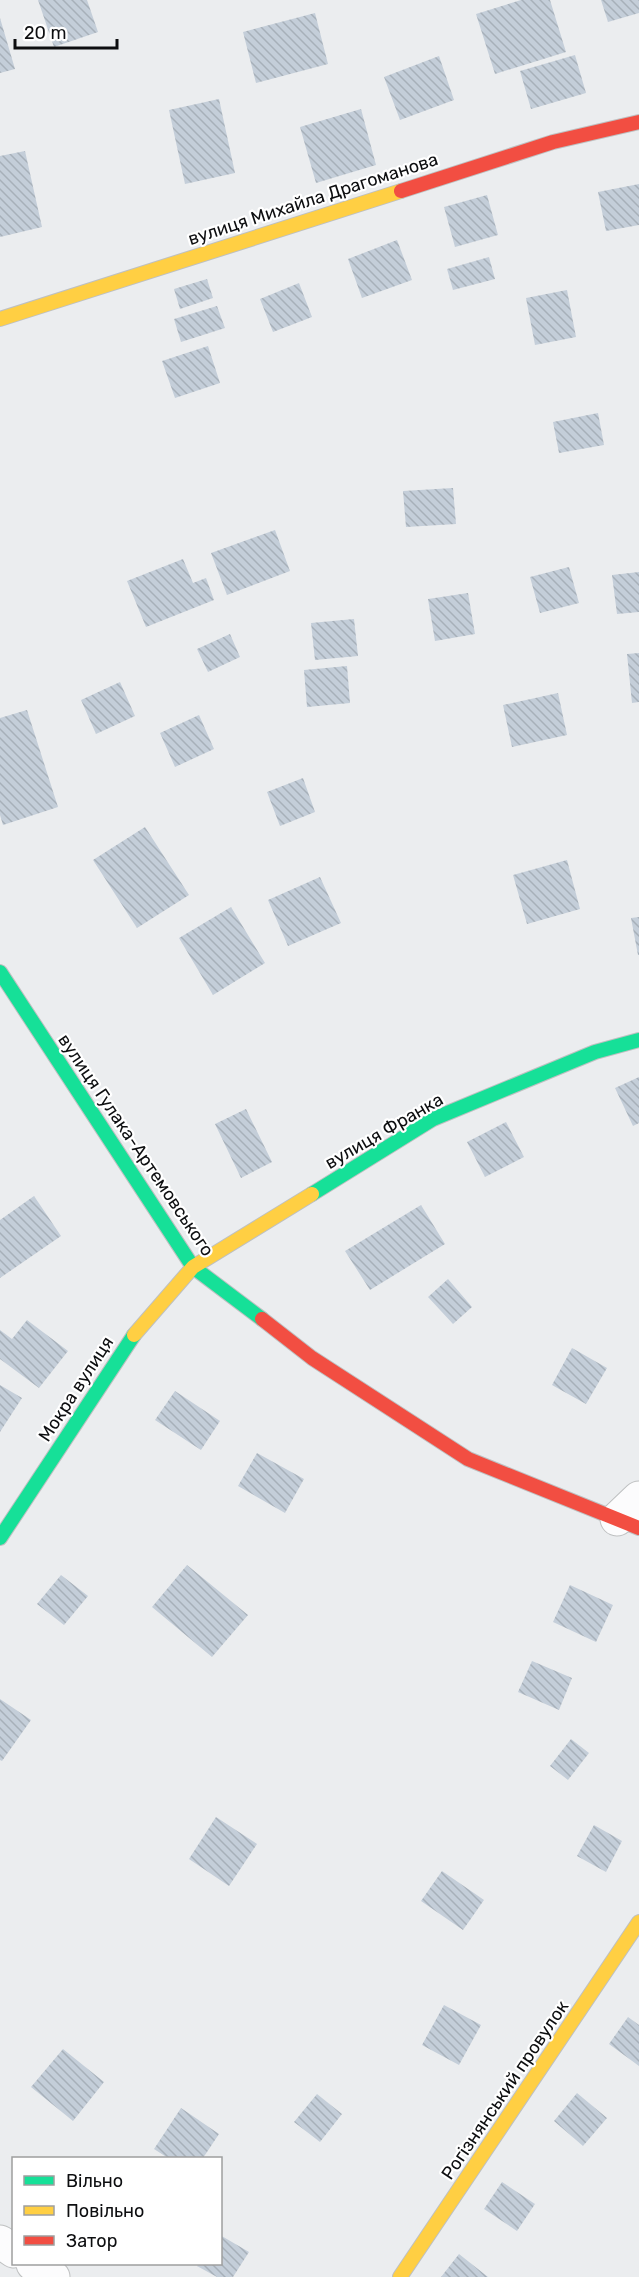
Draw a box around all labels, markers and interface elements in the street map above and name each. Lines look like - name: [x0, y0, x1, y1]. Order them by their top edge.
- scale bar: [15, 12, 117, 50]
- text: 20 m: [24, 22, 66, 44]
- street label: вулиця Михайла Драгоманова: [185, 148, 441, 250]
- street label: вулиця Гулака-Артемовського: [53, 1030, 219, 1260]
- street label: вулиця Франка: [321, 1088, 447, 1174]
- street label: Мокра вулиця: [34, 1332, 118, 1446]
- street label: Рогізнянський провулок: [437, 1996, 573, 2184]
- legend: [12, 2157, 222, 2265]
- text: Вільно: [66, 2170, 123, 2192]
- text: Повільно: [66, 2200, 144, 2222]
- text: Затор: [66, 2230, 117, 2252]

